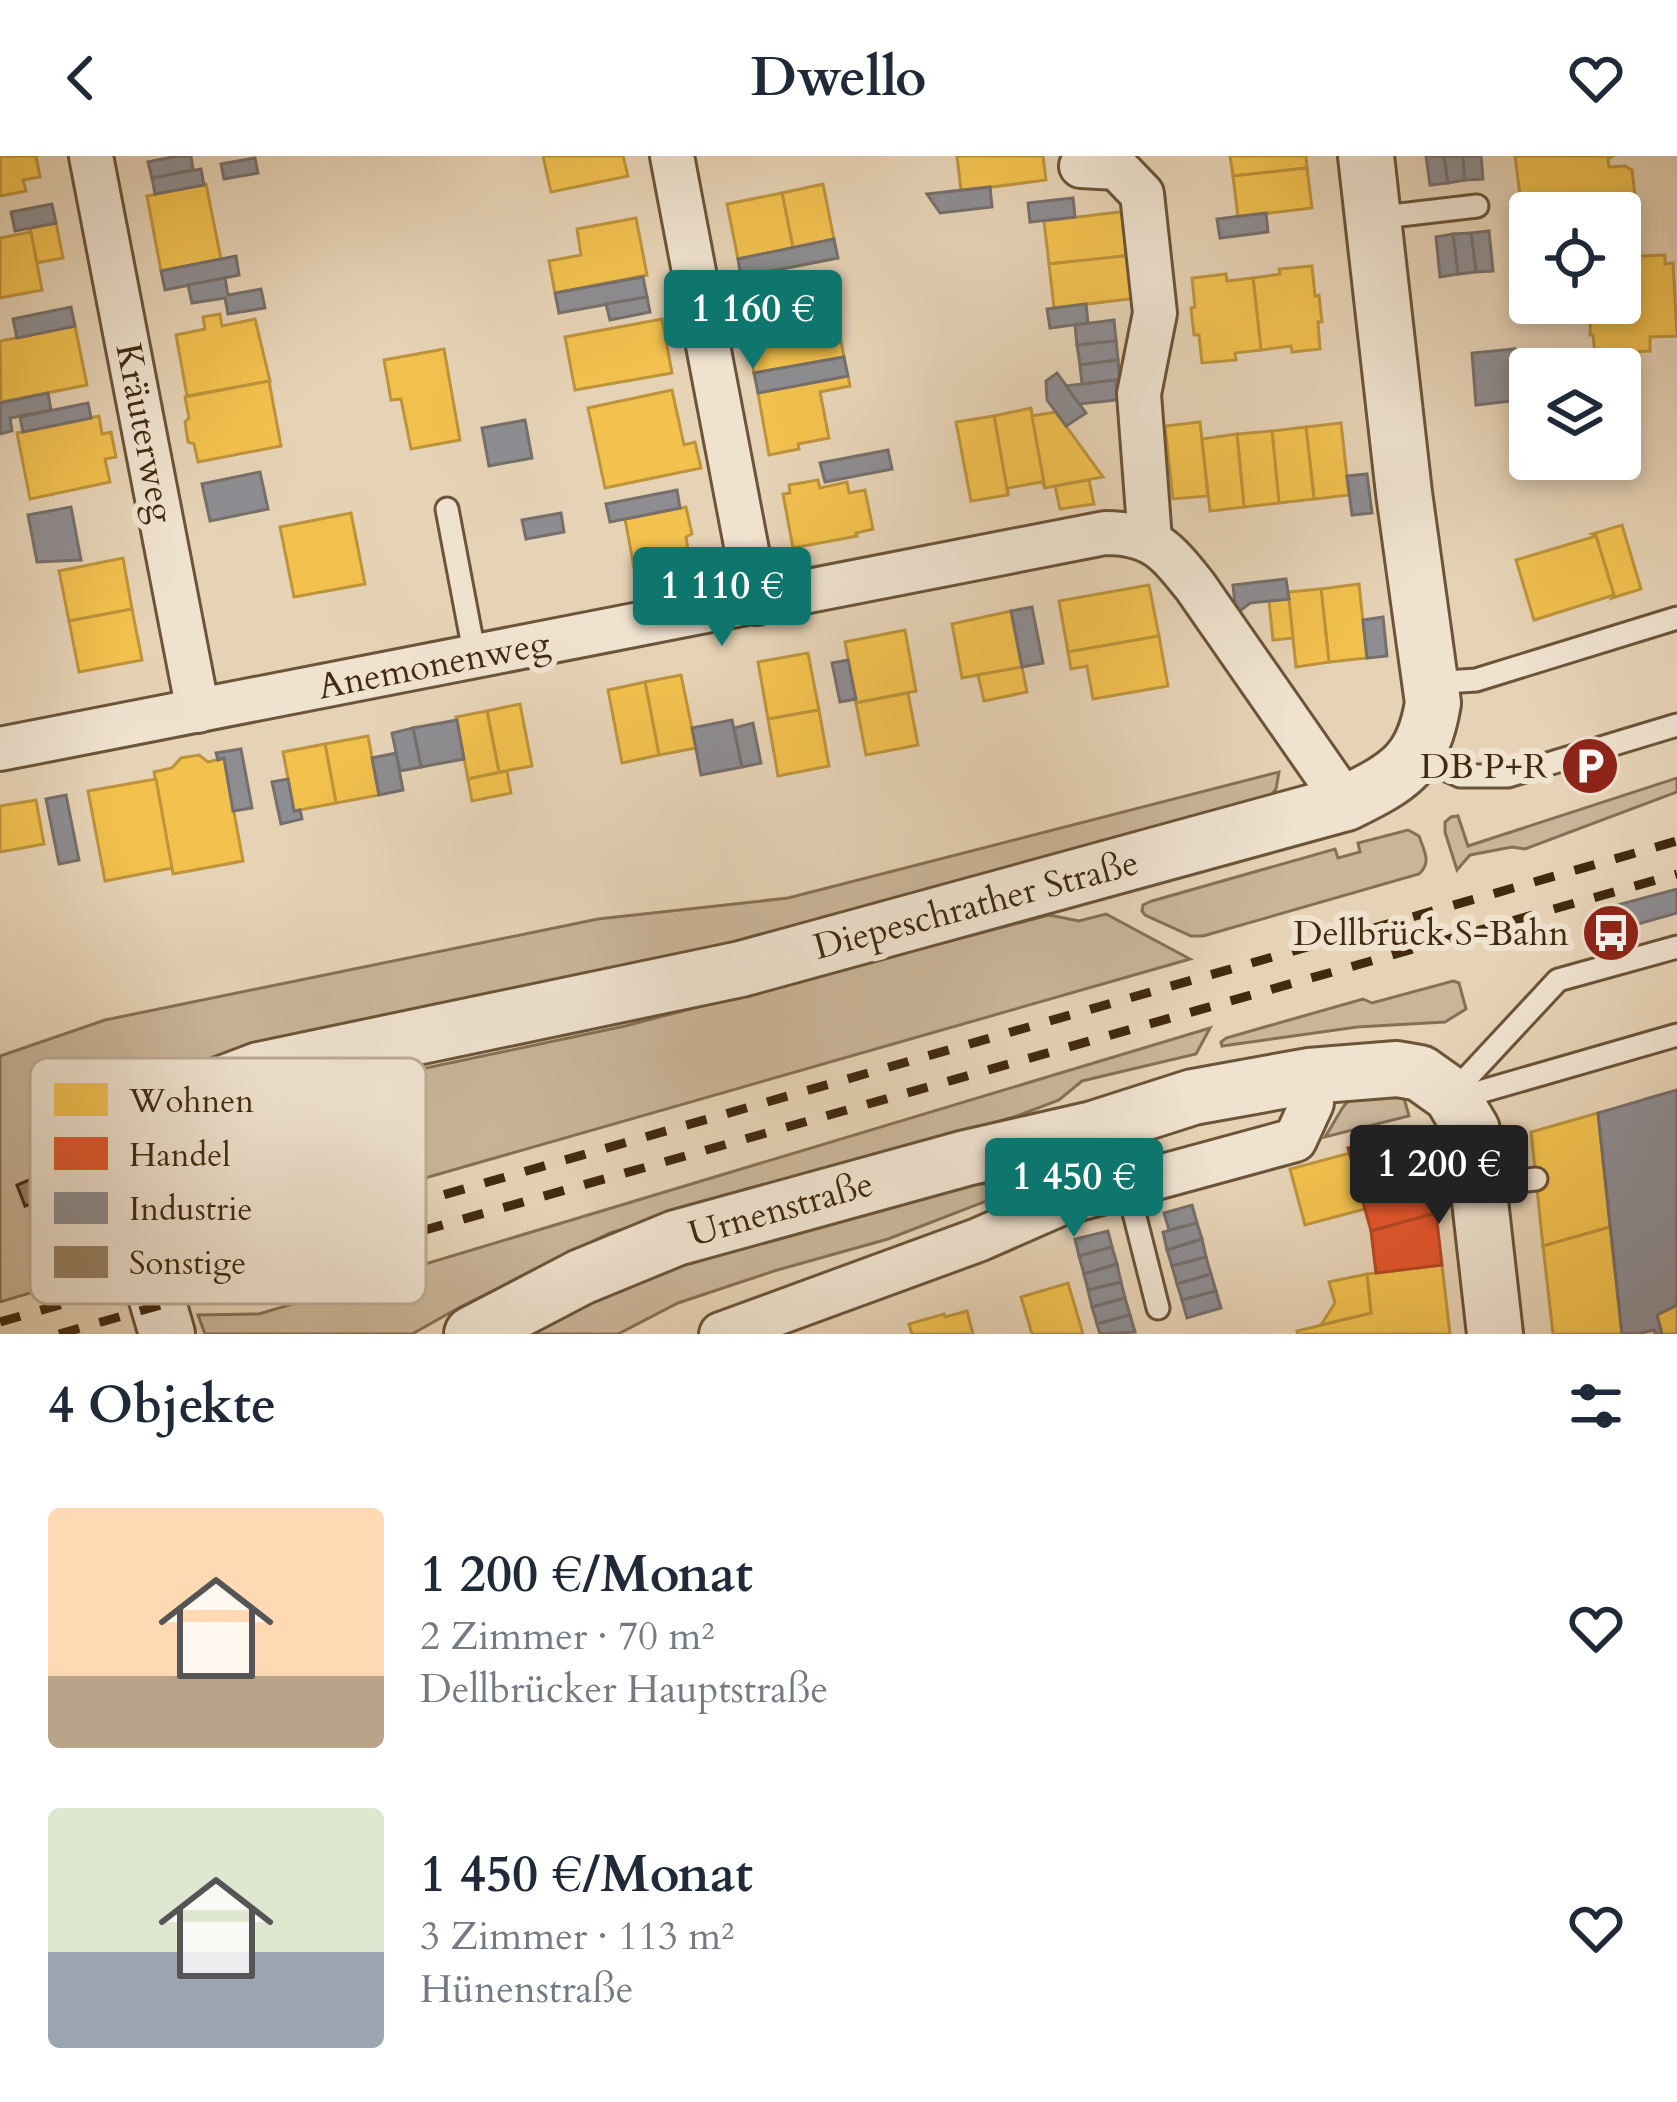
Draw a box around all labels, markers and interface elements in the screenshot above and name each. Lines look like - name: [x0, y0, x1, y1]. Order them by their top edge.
- text: Dwello: [750, 42, 927, 115]
- icon: back: [48, 45, 114, 111]
- icon: heart: [1563, 45, 1629, 111]
- map controls: [1509, 192, 1641, 480]
- button: locate: [1509, 192, 1641, 324]
- pin: 1 160 €: [642, 270, 864, 372]
- text: 1 160 €: [691, 282, 815, 335]
- street label: Kräuterweg: [104, 339, 187, 528]
- button: layers: [1509, 348, 1641, 480]
- pin: 1 110 €: [611, 547, 833, 649]
- text: 1 110 €: [660, 559, 784, 612]
- street label: Anemonenweg: [314, 618, 555, 711]
- parking icon: DB P+R: [1559, 735, 1621, 797]
- place label: DB P+R: [1420, 742, 1548, 791]
- street label: Diepeschrather Straße: [808, 838, 1144, 972]
- bus stop icon: Dellbrück S-Bahn: [1580, 902, 1642, 964]
- place label: Dellbrück S-Bahn: [1293, 909, 1570, 958]
- legend: [30, 1058, 426, 1304]
- text: Wohnen: [128, 1079, 254, 1124]
- pin: 1 200 €: [1328, 1125, 1550, 1227]
- text: Handel: [129, 1133, 231, 1178]
- text: 1 200 €: [1377, 1137, 1501, 1190]
- pin: 1 450 €: [963, 1138, 1185, 1240]
- text: 1 450 €: [1012, 1150, 1136, 1203]
- street label: Urnenstraße: [683, 1159, 879, 1259]
- text: Industrie: [129, 1187, 252, 1232]
- text: Sonstige: [129, 1241, 246, 1286]
- text: 4 Objekte: [48, 1371, 276, 1441]
- icon: filters: [1563, 1373, 1629, 1439]
- text: 1 200 €/Monat: [420, 1540, 753, 1610]
- icon: home: [144, 1556, 288, 1700]
- icon: heart: [1563, 1595, 1629, 1661]
- text: 2 Zimmer · 70 m²: [420, 1610, 714, 1663]
- text: Dellbrücker Hauptstraße: [420, 1663, 828, 1716]
- text: 1 450 €/Monat: [420, 1840, 753, 1910]
- icon: home: [144, 1856, 288, 2000]
- icon: heart: [1563, 1895, 1629, 1961]
- text: 3 Zimmer · 113 m²: [420, 1910, 734, 1963]
- text: Hünenstraße: [420, 1963, 633, 2016]

